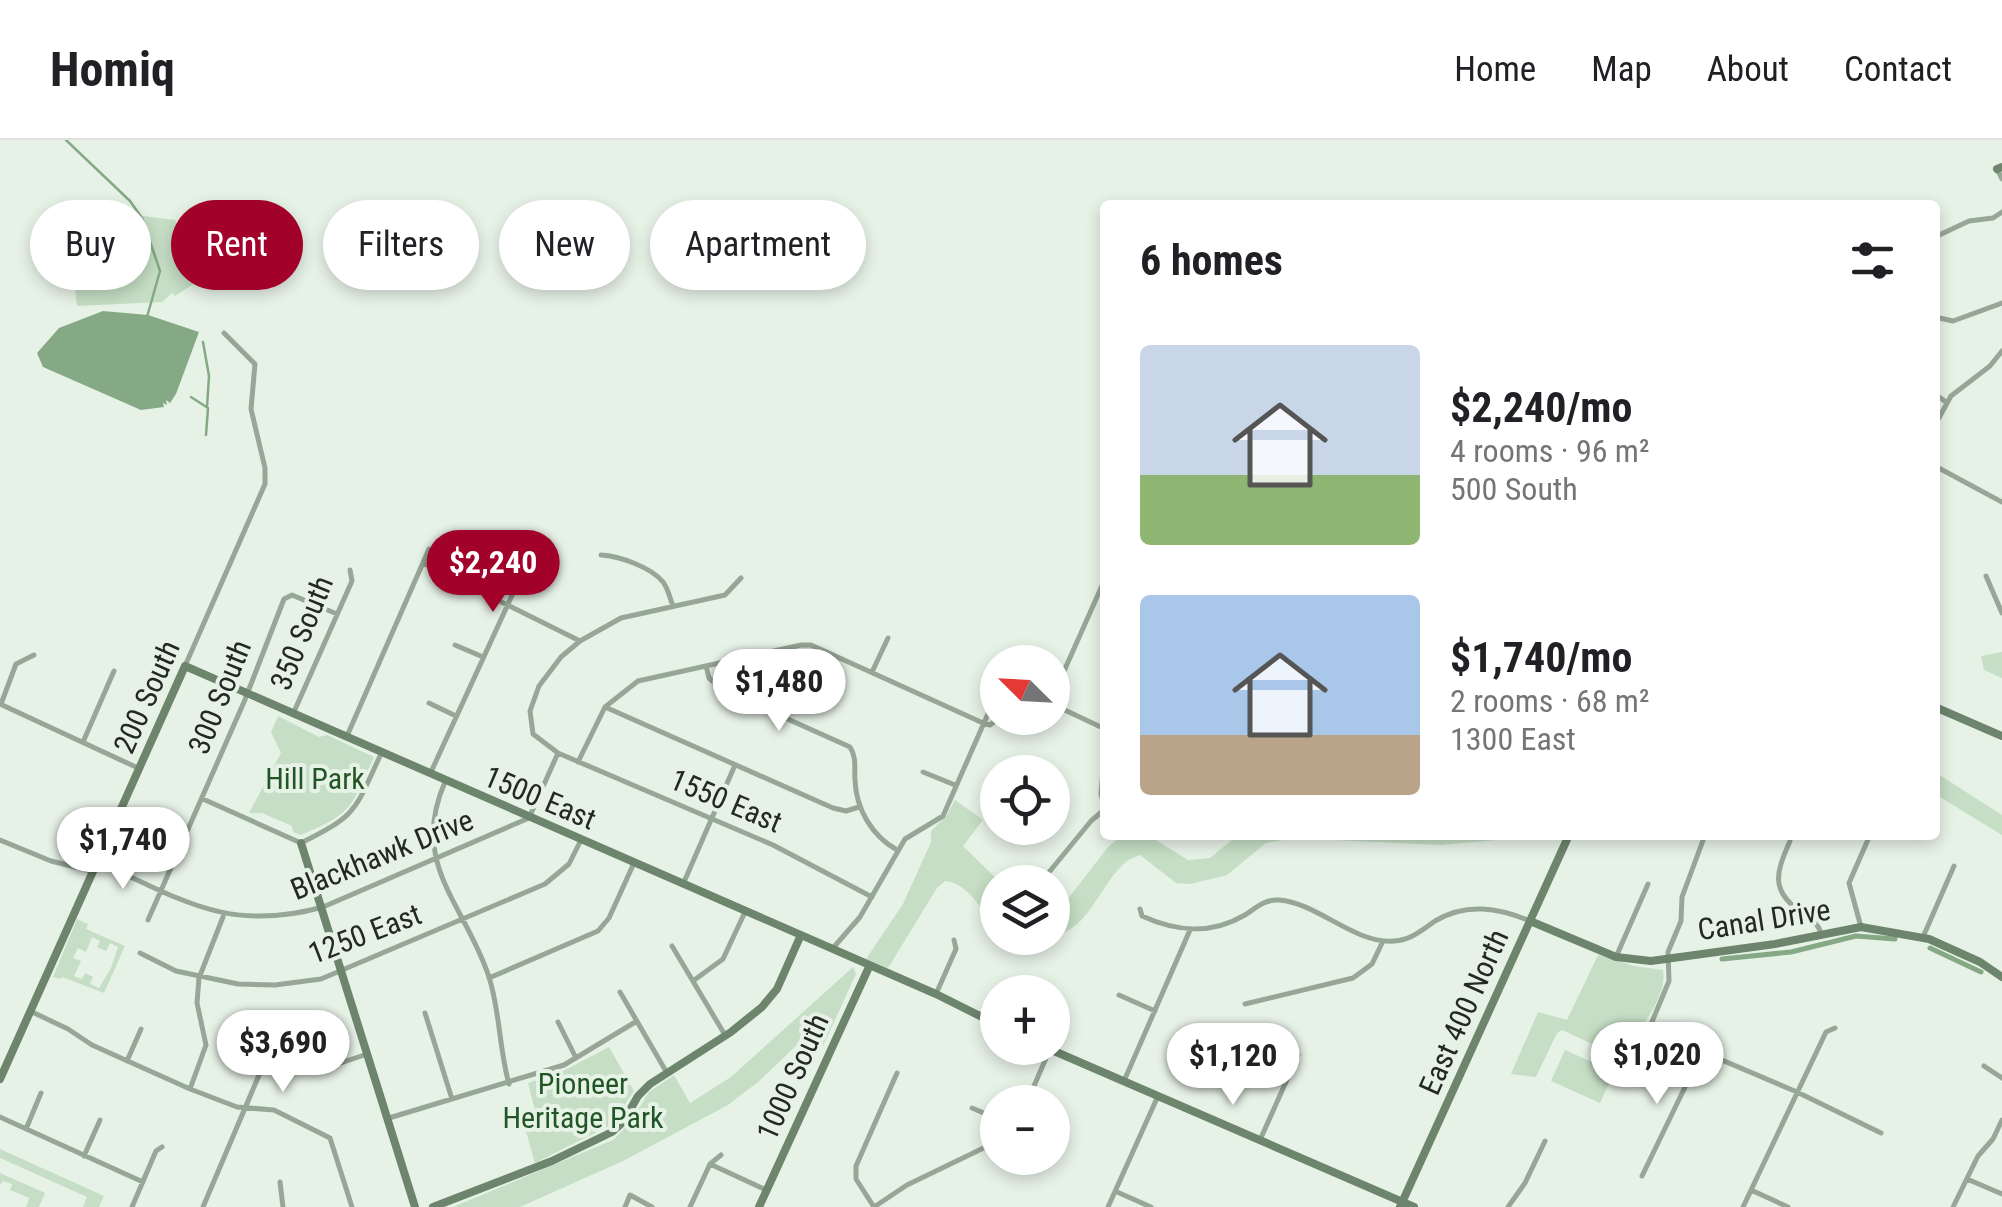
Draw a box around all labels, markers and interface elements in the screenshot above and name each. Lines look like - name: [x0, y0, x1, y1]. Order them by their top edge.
- text: Homiq: [50, 41, 175, 98]
- text: Home: [1454, 49, 1536, 90]
- text: Map: [1591, 49, 1652, 90]
- text: About: [1707, 49, 1789, 90]
- text: Contact: [1844, 49, 1952, 90]
- chip: Buy: [30, 200, 151, 290]
- chip: Rent: [171, 200, 303, 290]
- chip: Filters: [323, 200, 479, 290]
- chip: New: [499, 200, 630, 290]
- chip: Apartment: [650, 200, 866, 290]
- icon: filters: [1845, 233, 1900, 288]
- text: 6 homes: [1140, 236, 1283, 285]
- text: $2,240/mo: [1450, 383, 1632, 432]
- icon: home: [1220, 385, 1340, 505]
- text: 4 rooms · 96 m²: [1450, 432, 1649, 470]
- text: 500 South: [1450, 470, 1578, 508]
- pin: $2,240: [412, 530, 574, 615]
- text: $2,240: [449, 543, 537, 581]
- street label: 350 South: [263, 571, 340, 695]
- text: $1,740/mo: [1450, 633, 1632, 682]
- street label: 200 South: [106, 635, 187, 759]
- street label: 300 South: [181, 635, 258, 759]
- icon: home: [1220, 635, 1340, 755]
- north arrow: [980, 645, 1070, 735]
- map controls: [980, 645, 1070, 1175]
- pin: $1,480: [698, 649, 860, 734]
- text: $1,480: [735, 662, 823, 700]
- text: 2 rooms · 68 m²: [1450, 682, 1649, 720]
- text: 1300 East: [1450, 720, 1576, 758]
- button: locate: [980, 755, 1070, 845]
- street label: 1500 East: [479, 758, 601, 837]
- park label: Hill Park: [265, 761, 365, 796]
- street label: 1550 East: [665, 761, 787, 840]
- street label: Blackhawk Drive: [285, 802, 478, 907]
- pin: $1,740: [42, 807, 204, 892]
- text: $1,740: [79, 820, 167, 858]
- button: layers: [980, 865, 1070, 955]
- street label: Canal Drive: [1695, 892, 1833, 947]
- street label: 1250 East: [303, 896, 426, 971]
- street label: East 400 North: [1412, 924, 1516, 1100]
- button: +: [980, 975, 1070, 1065]
- street label: 1000 South: [749, 1008, 836, 1145]
- pin: $3,690: [202, 1010, 364, 1095]
- pin: $1,020: [1576, 1022, 1738, 1107]
- text: $3,690: [239, 1023, 327, 1061]
- pin: $1,120: [1152, 1023, 1314, 1108]
- text: $1,020: [1613, 1035, 1701, 1073]
- text: $1,120: [1189, 1036, 1277, 1074]
- park label: Pioneer Heritage Park: [502, 1066, 664, 1135]
- button: −: [980, 1085, 1070, 1175]

